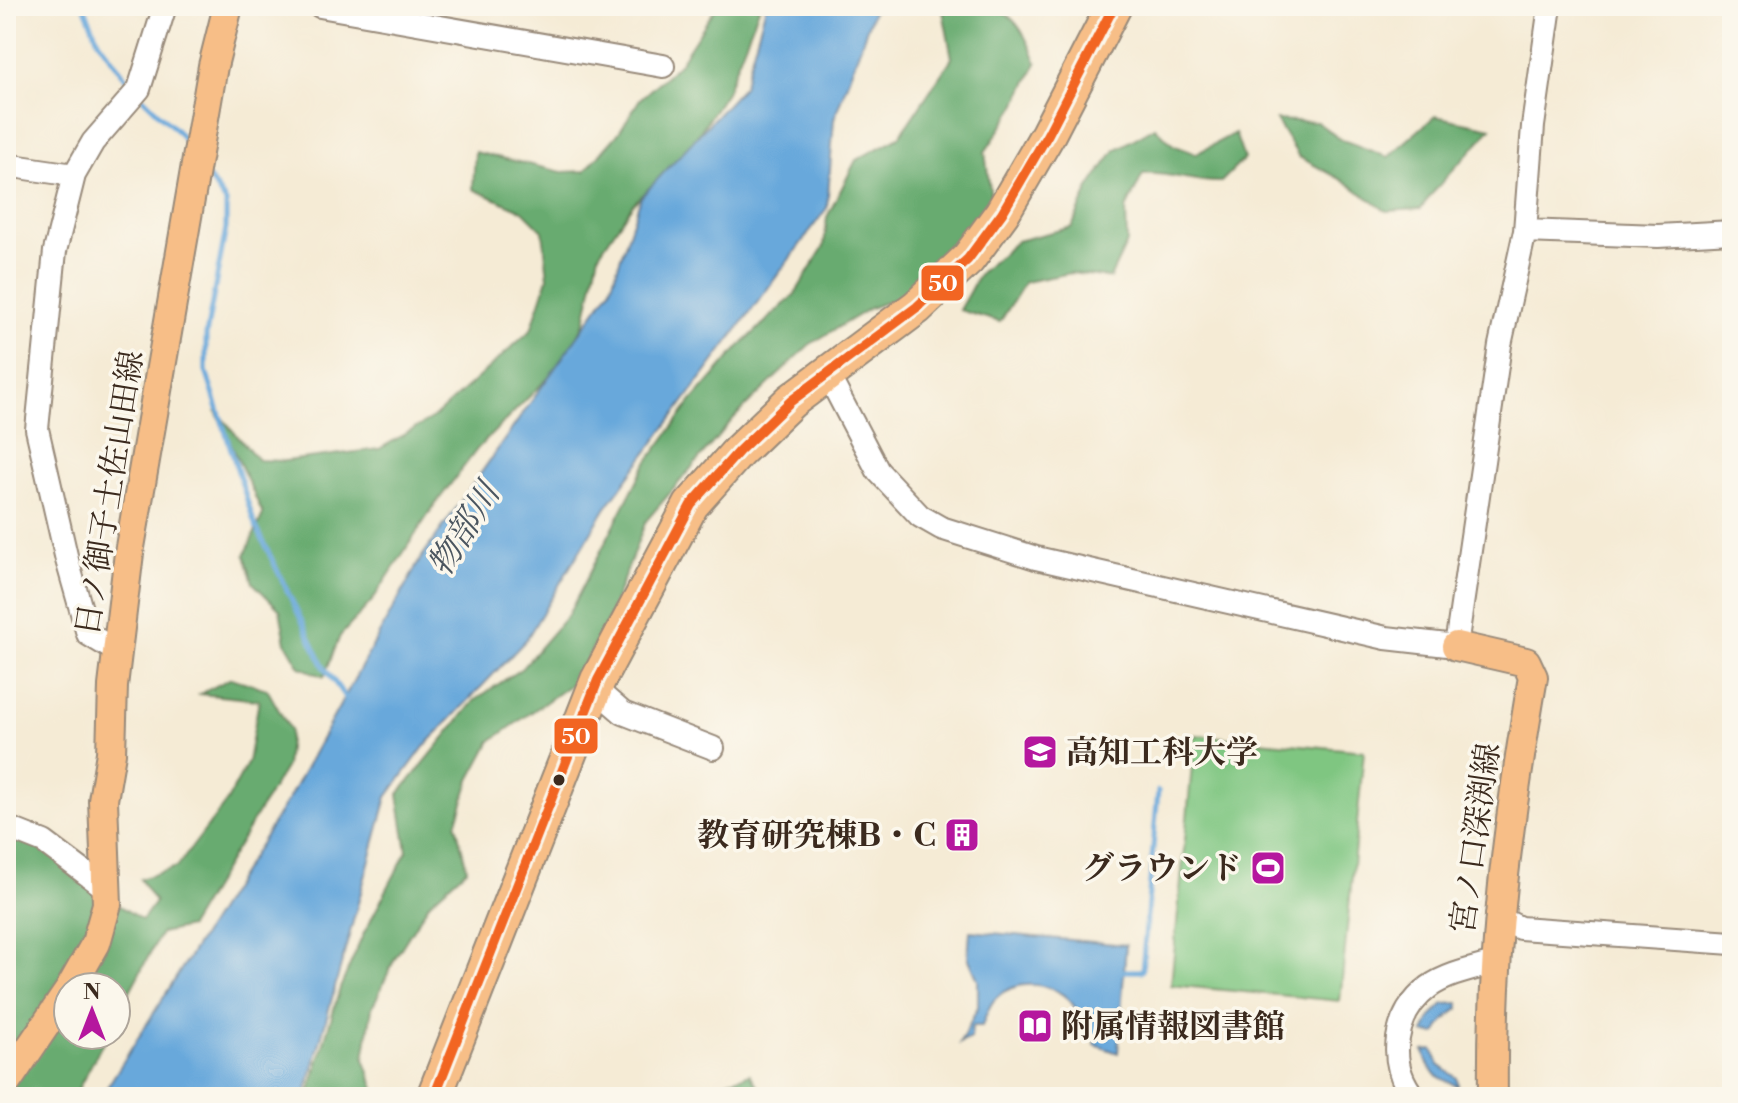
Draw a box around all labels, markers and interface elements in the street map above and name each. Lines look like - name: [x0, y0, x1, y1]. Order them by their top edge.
- line badge: 50: [920, 264, 965, 302]
- text: 50: [928, 271, 958, 298]
- street label: 日ノ御子土佐山田線: [68, 348, 152, 639]
- water label: 物部川: [420, 472, 512, 584]
- line badge: 50: [553, 717, 599, 755]
- text: 50: [561, 724, 591, 751]
- school or university icon: 高知工科大学: [1021, 733, 1059, 771]
- place label: 高知工科大学: [1066, 733, 1258, 773]
- street label: 宮ノ口深渕線: [1443, 740, 1509, 936]
- unlabelled marker: [551, 772, 567, 788]
- place label: 教育研究棟B・C: [697, 816, 936, 856]
- building icon: 教育研究棟B・C: [943, 816, 981, 854]
- place label: グラウンド: [1082, 849, 1242, 889]
- sports icon: グラウンド: [1249, 849, 1287, 887]
- north arrow: [52, 971, 132, 1051]
- text: N: [83, 979, 101, 1006]
- library icon: 附属情報図書館: [1016, 1007, 1054, 1045]
- place label: 附属情報図書館: [1061, 1007, 1285, 1047]

